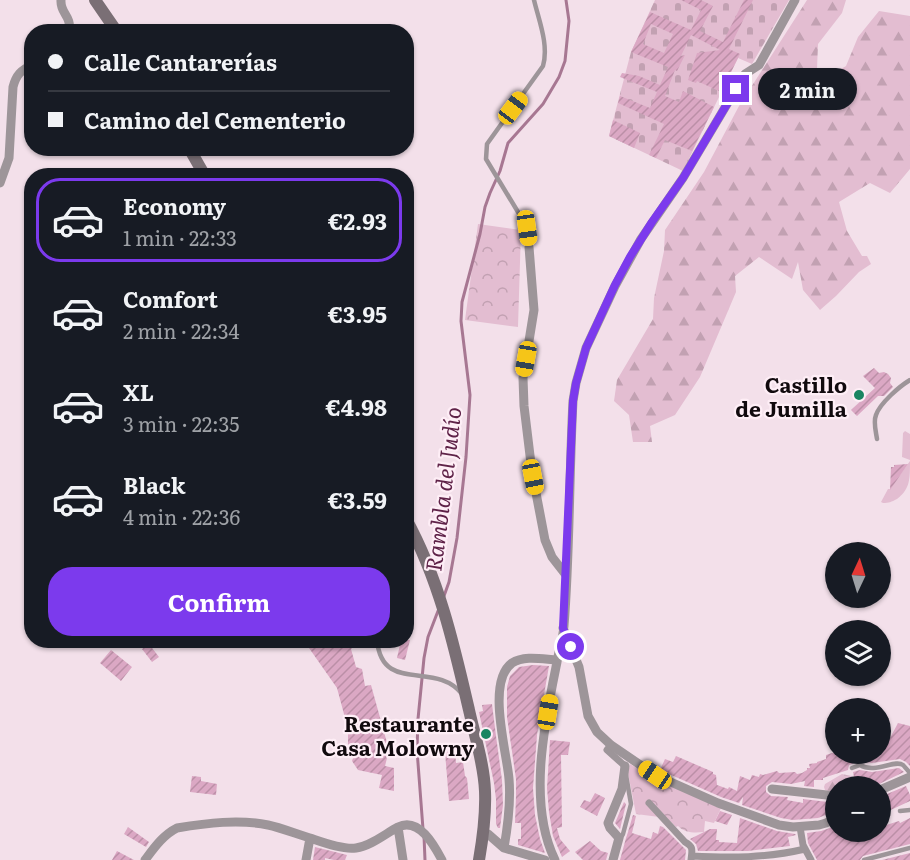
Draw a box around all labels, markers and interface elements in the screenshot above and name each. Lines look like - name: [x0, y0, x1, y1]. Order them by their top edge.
- text: Calle Cantarerías: [84, 45, 277, 78]
- callout: 2 min: [757, 68, 856, 110]
- text: 2 min: [780, 74, 835, 104]
- route end: [722, 75, 749, 102]
- car: [495, 88, 531, 128]
- text: Camino del Cementerio: [84, 103, 346, 136]
- text: Economy: [123, 189, 226, 222]
- icon: car: [51, 193, 105, 247]
- text: €2.93: [328, 204, 387, 237]
- car: [516, 209, 538, 247]
- text: 1 min · 22:33: [123, 222, 237, 252]
- text: Comfort: [123, 282, 218, 315]
- icon: car: [51, 286, 105, 340]
- text: €3.95: [328, 297, 387, 330]
- text: 2 min · 22:34: [123, 315, 240, 345]
- car: [514, 340, 538, 378]
- place label: Castillo de Jumilla: [735, 368, 848, 423]
- text: XL: [123, 375, 154, 408]
- icon: car: [51, 379, 105, 433]
- marker: Castillo de Jumilla: [852, 388, 866, 402]
- text: €4.98: [326, 390, 387, 423]
- water label: Rambla del Judío: [416, 405, 468, 573]
- text: 3 min · 22:35: [123, 408, 239, 438]
- car: [521, 458, 545, 496]
- text: Black: [123, 468, 185, 501]
- icon: car: [51, 472, 105, 526]
- text: €3.59: [328, 483, 387, 516]
- text: 4 min · 22:36: [123, 501, 240, 531]
- north arrow: [825, 542, 891, 608]
- map controls: [825, 542, 891, 842]
- button: Confirm: [48, 567, 390, 636]
- button: layers: [825, 620, 891, 686]
- route start: [557, 633, 584, 660]
- car: [536, 693, 560, 731]
- button: +: [825, 698, 891, 764]
- place label: Restaurante Casa Molowny: [321, 707, 474, 762]
- marker: Restaurante Casa Molowny: [479, 727, 493, 741]
- car: [635, 757, 675, 793]
- button: −: [825, 776, 891, 842]

